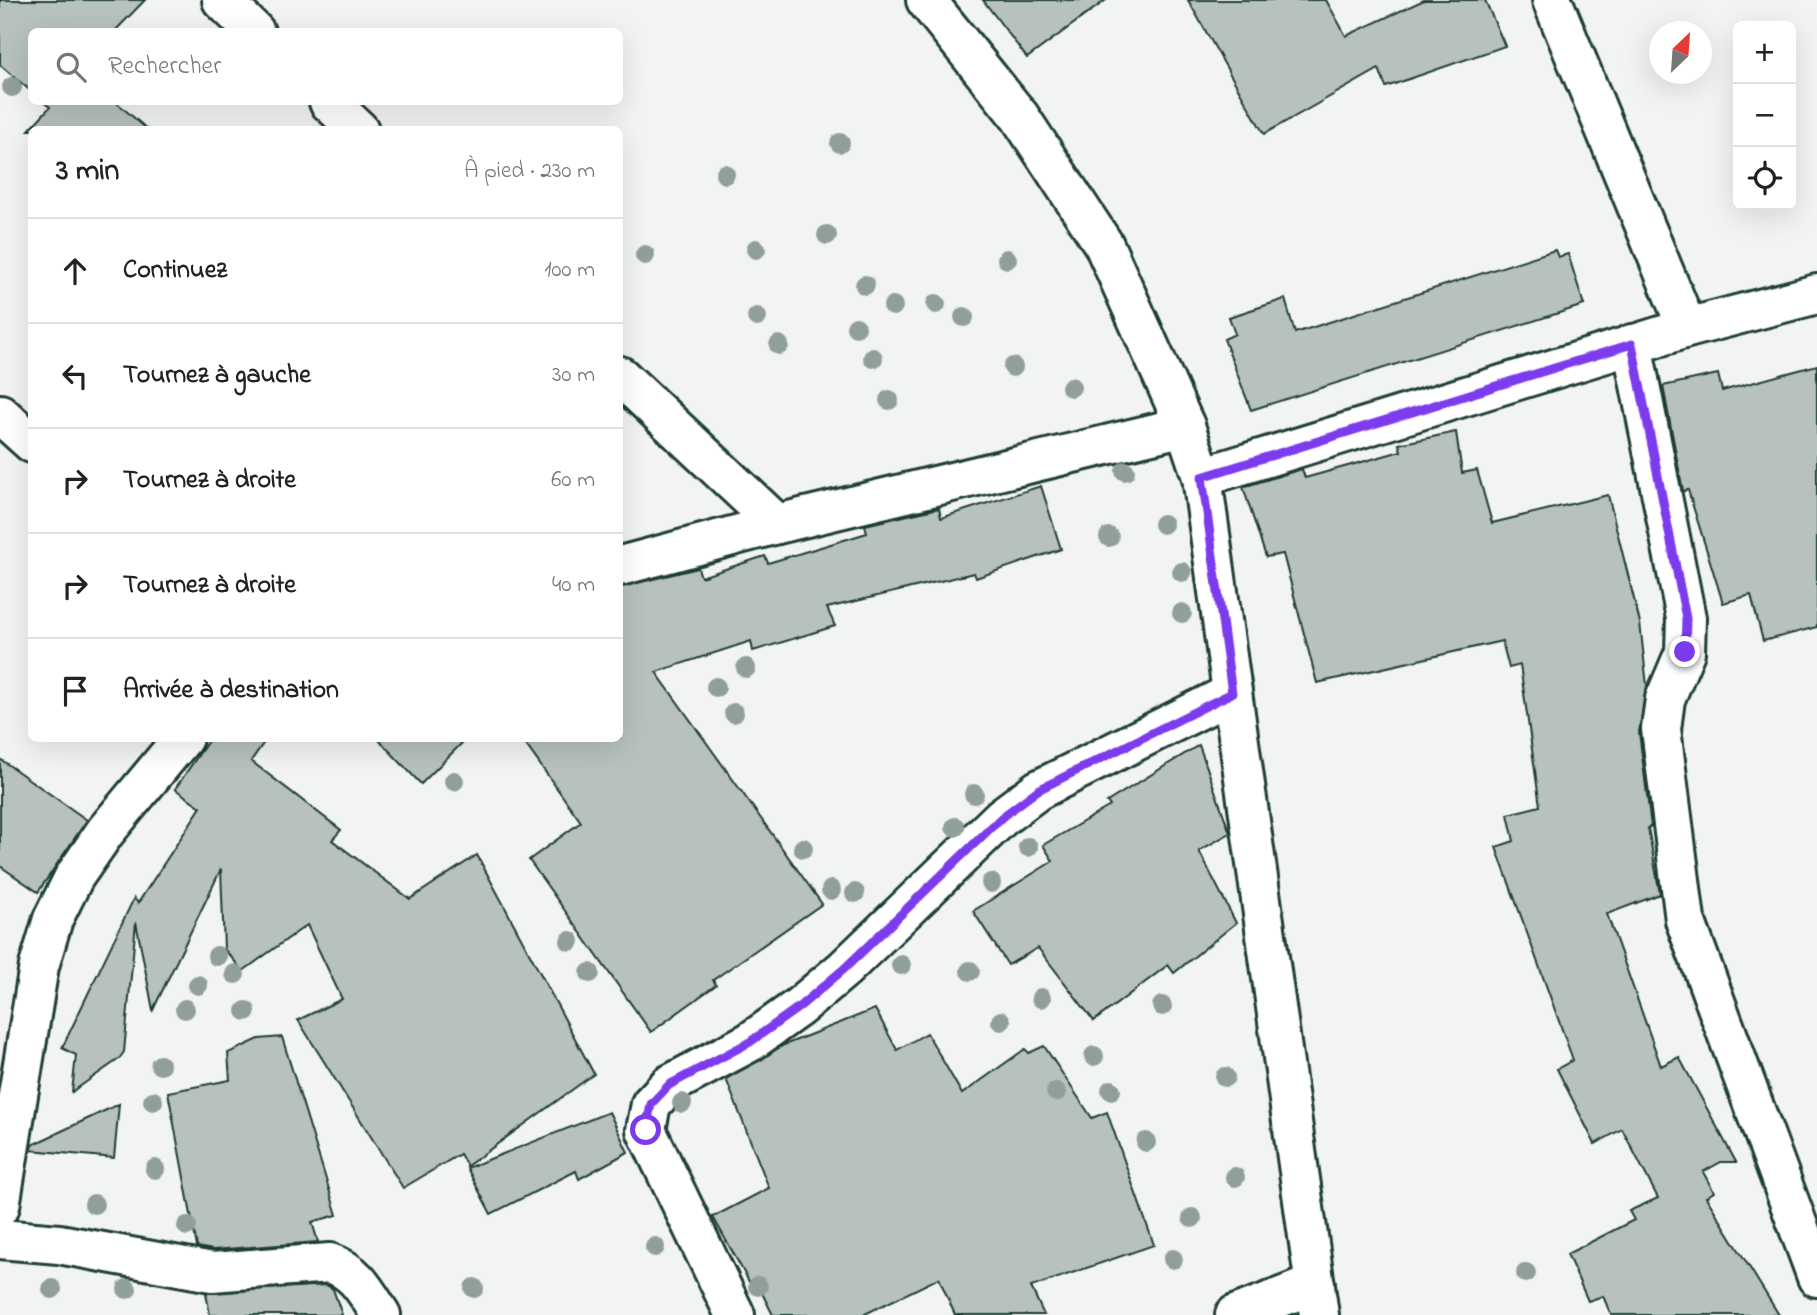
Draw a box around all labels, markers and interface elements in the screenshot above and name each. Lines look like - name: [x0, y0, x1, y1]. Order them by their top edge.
- north arrow: [1649, 21, 1712, 84]
- map controls: [1733, 21, 1796, 210]
- button: +: [1733, 21, 1796, 84]
- search box: [28, 28, 623, 105]
- icon: search: [52, 48, 90, 86]
- text: Rechercher: [108, 48, 221, 86]
- button: −: [1733, 84, 1796, 147]
- button: locate: [1733, 147, 1796, 210]
- text: 3 min: [56, 150, 119, 194]
- text: À pied · 230 m: [464, 155, 595, 188]
- icon: ahead: [56, 252, 94, 290]
- text: Continuez: [123, 252, 227, 290]
- text: 100 m: [544, 254, 595, 287]
- icon: left: [56, 357, 94, 395]
- text: Tournez à gauche: [123, 357, 311, 395]
- text: 30 m: [552, 359, 595, 392]
- icon: right: [56, 462, 94, 500]
- text: Tournez à droite: [123, 462, 296, 500]
- text: 60 m: [551, 464, 595, 497]
- icon: right: [56, 567, 94, 605]
- text: Tournez à droite: [123, 567, 296, 605]
- text: 40 m: [552, 569, 595, 602]
- route end: [1669, 636, 1700, 667]
- icon: arrive: [56, 672, 94, 710]
- text: Arrivée à destination: [123, 672, 339, 710]
- route start: [630, 1114, 661, 1145]

